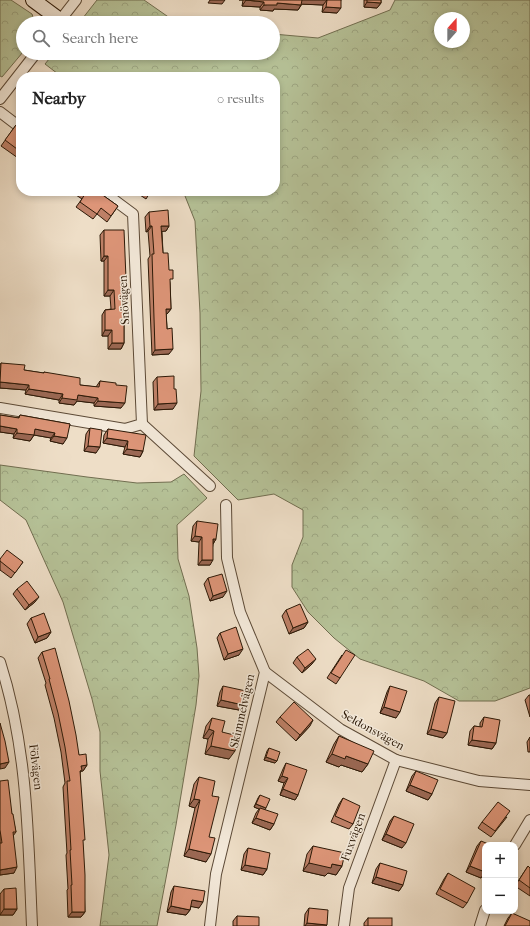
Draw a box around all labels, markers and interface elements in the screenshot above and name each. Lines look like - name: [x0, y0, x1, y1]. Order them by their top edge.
- north arrow: [434, 12, 470, 48]
- search box: [16, 16, 280, 60]
- icon: search: [30, 27, 52, 49]
- text: Search here: [62, 29, 138, 47]
- text: Nearby: [32, 88, 86, 108]
- text: 0 results: [217, 91, 264, 106]
- street label: Snövägen: [116, 275, 132, 325]
- street label: Skimmelvägen: [227, 673, 257, 749]
- street label: Seldonsvägen: [339, 707, 407, 753]
- street label: Fölvägen: [26, 743, 46, 791]
- street label: Fuxvägen: [338, 811, 368, 863]
- map controls: [482, 842, 518, 914]
- button: +: [482, 842, 518, 878]
- button: −: [482, 878, 518, 914]

